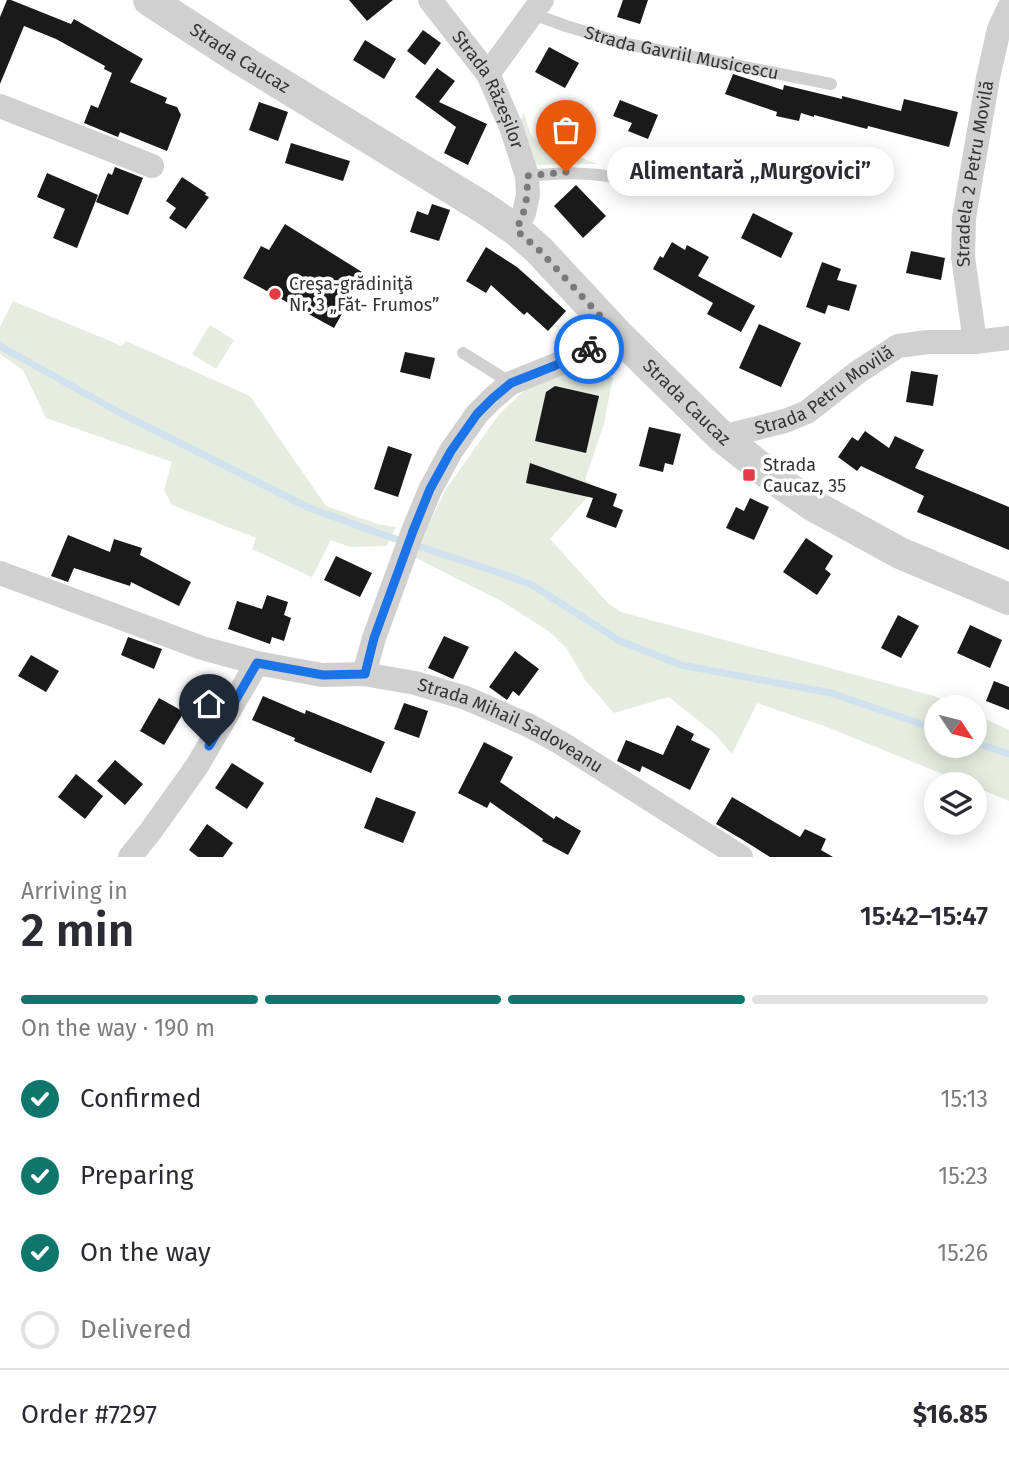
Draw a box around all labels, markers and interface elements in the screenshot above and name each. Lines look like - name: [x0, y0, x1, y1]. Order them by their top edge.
- street label: Strada Caucaz: [186, 18, 294, 98]
- street label: Strada Gavriil Musicescu: [582, 21, 781, 84]
- street label: Strada Răzeșilor: [447, 26, 528, 152]
- street label: Stradela 2 Petru Movilă: [952, 79, 998, 268]
- pin: [536, 100, 596, 172]
- icon: bag: [547, 111, 585, 149]
- callout: Alimentară „Murgovici”: [608, 148, 895, 196]
- text: Alimentară „Murgovici”: [630, 157, 871, 185]
- place label: Creşa-grădiniţă Nr. 3 „Făt- Frumos”: [289, 273, 439, 316]
- marker: Creşa-grădiniţă Nr. 3 „Făt- Frumos”: [267, 286, 283, 302]
- courier: [554, 314, 624, 384]
- icon: bike: [570, 330, 608, 368]
- street label: Strada Petru Movilă: [752, 341, 898, 439]
- street label: Strada Caucaz: [638, 355, 735, 450]
- place label: Strada Caucaz, 35: [763, 454, 846, 497]
- marker: Strada Caucaz, 35: [741, 467, 757, 483]
- street label: Strada Mihail Sadoveanu: [415, 673, 607, 778]
- pin: [179, 674, 239, 746]
- icon: home: [190, 685, 228, 723]
- north arrow: [924, 695, 987, 758]
- map controls: [924, 695, 987, 835]
- button: layers: [924, 772, 987, 835]
- text: Arriving in: [21, 877, 128, 905]
- text: 15:42–15:47: [860, 901, 988, 932]
- text: 2 min: [21, 903, 134, 958]
- text: On the way · 190 m: [21, 1014, 215, 1042]
- icon: check: [21, 1080, 59, 1118]
- text: Confirmed: [80, 1083, 201, 1114]
- text: 15:13: [940, 1085, 988, 1113]
- icon: check: [21, 1157, 59, 1195]
- text: Preparing: [80, 1160, 193, 1191]
- text: 15:23: [938, 1162, 988, 1190]
- icon: check: [21, 1234, 59, 1272]
- text: On the way: [80, 1237, 211, 1268]
- text: 15:26: [937, 1239, 988, 1267]
- text: Delivered: [80, 1314, 192, 1345]
- text: Order #7297: [21, 1399, 157, 1430]
- text: $16.85: [913, 1399, 988, 1430]

